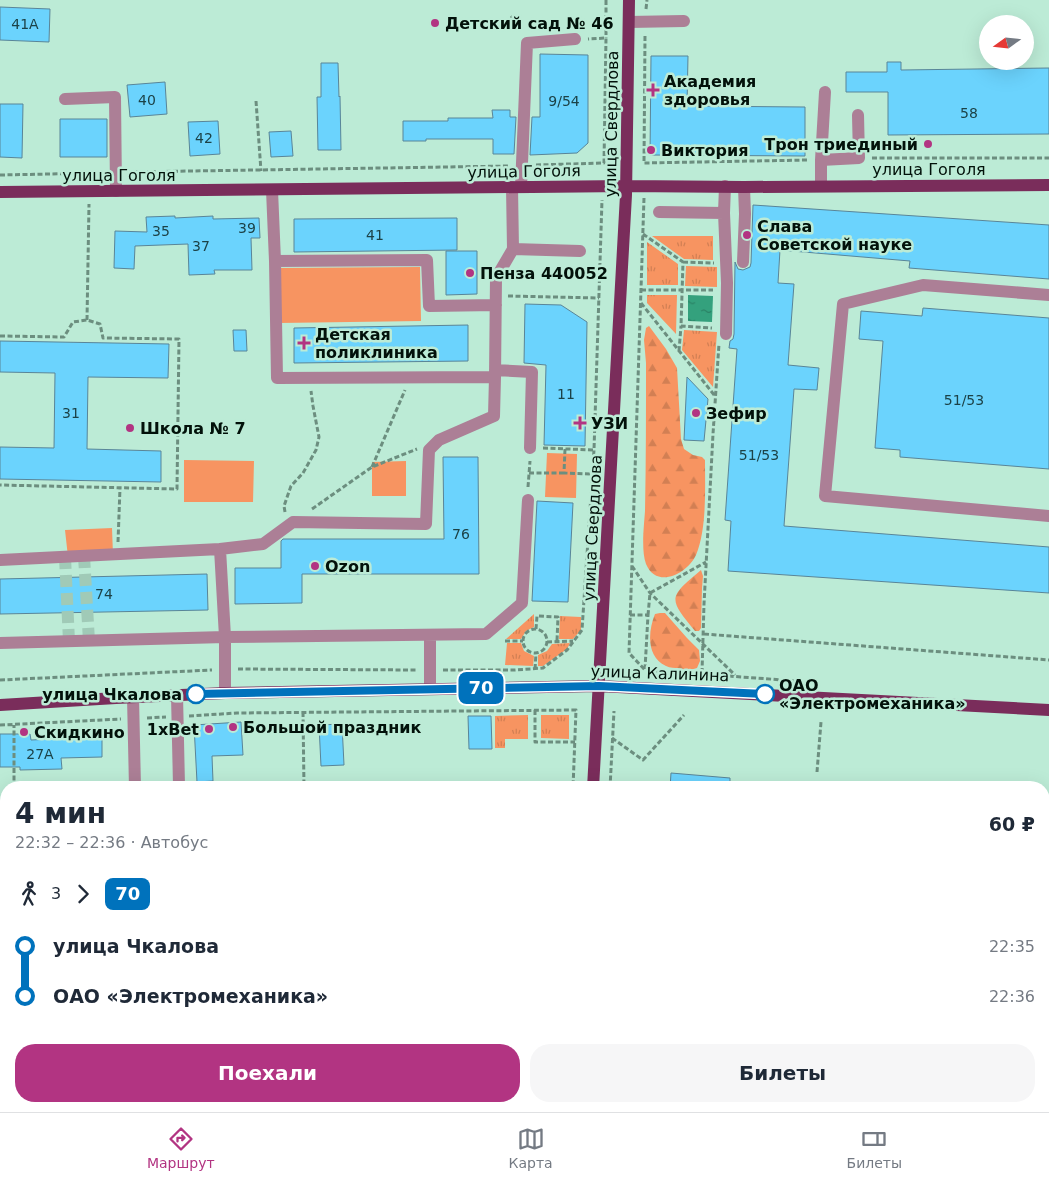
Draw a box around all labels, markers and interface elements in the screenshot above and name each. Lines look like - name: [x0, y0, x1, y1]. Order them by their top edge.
- place label: Детский сад № 46: [445, 14, 614, 33]
- north arrow: [979, 15, 1034, 70]
- map controls: [979, 15, 1034, 70]
- house number: 41А: [11, 16, 39, 32]
- marker: Детский сад № 46: [429, 17, 441, 29]
- street label: улица Свердлова: [601, 50, 622, 198]
- place label: Академия здоровья: [664, 72, 756, 109]
- marker: Академия здоровья: [646, 83, 660, 97]
- house number: 40: [138, 92, 156, 108]
- house number: 9/54: [548, 93, 580, 109]
- house number: 58: [960, 105, 978, 121]
- house number: 42: [195, 130, 213, 146]
- place label: Трон триединый: [764, 135, 918, 154]
- marker: Трон триединый: [922, 138, 934, 150]
- place label: Виктория: [661, 141, 748, 160]
- marker: Виктория: [645, 144, 657, 156]
- street label: улица Гоголя: [872, 160, 986, 179]
- street label: улица Гоголя: [467, 161, 581, 182]
- street label: улица Гоголя: [62, 166, 176, 185]
- place label: Слава Советской науке: [757, 217, 912, 254]
- house number: 39: [238, 220, 256, 236]
- house number: 35: [152, 223, 170, 239]
- house number: 41: [366, 227, 384, 243]
- marker: Слава Советской науке: [741, 229, 753, 241]
- house number: 37: [192, 238, 210, 254]
- place label: Пенза 440052: [480, 264, 608, 283]
- marker: Пенза 440052: [464, 267, 476, 279]
- place label: Детская поликлиника: [315, 325, 438, 362]
- marker: Детская поликлиника: [297, 336, 311, 350]
- house number: 11: [557, 386, 575, 402]
- house number: 51/53: [944, 392, 984, 408]
- place label: Зефир: [706, 404, 767, 423]
- house number: 31: [62, 405, 80, 421]
- marker: Зефир: [690, 407, 702, 419]
- place label: УЗИ: [591, 414, 628, 433]
- marker: УЗИ: [573, 416, 587, 430]
- place label: Школа № 7: [140, 419, 246, 438]
- marker: Школа № 7: [124, 422, 136, 434]
- house number: 51/53: [739, 447, 779, 463]
- street label: улица Свердлова: [579, 454, 606, 602]
- house number: 76: [452, 526, 470, 542]
- place label: Ozon: [325, 557, 370, 576]
- marker: Ozon: [309, 560, 321, 572]
- house number: 74: [95, 586, 113, 602]
- street label: улица Калинина: [590, 662, 730, 685]
- line badge: 70: [458, 672, 504, 704]
- place label: ОАО «Электромеханика»: [779, 676, 966, 713]
- text: 70: [468, 677, 494, 698]
- marker: улица Чкалова: [186, 684, 206, 704]
- marker: ОАО «Электромеханика»: [755, 684, 775, 704]
- place label: улица Чкалова: [42, 685, 182, 704]
- place label: Большой праздник: [243, 718, 422, 737]
- place label: 1xBet: [147, 720, 199, 739]
- marker: Большой праздник: [227, 721, 239, 733]
- place label: Скидкино: [34, 723, 125, 742]
- marker: 1xBet: [203, 723, 215, 735]
- marker: Скидкино: [18, 726, 30, 738]
- house number: 27А: [26, 746, 54, 762]
- text: 4 мин: [15, 797, 106, 830]
- text: 60 ₽: [989, 813, 1035, 835]
- text: 22:32 – 22:36 · Автобус: [15, 833, 208, 852]
- icon: walk: [15, 880, 43, 908]
- icon: forward: [69, 880, 97, 908]
- text: 70: [115, 883, 140, 904]
- text: 3: [51, 884, 61, 903]
- text: улица Чкалова: [53, 935, 219, 957]
- text: 22:35: [989, 937, 1035, 956]
- text: ОАО «Электромеханика»: [53, 985, 328, 1007]
- text: 22:36: [989, 987, 1035, 1006]
- button: Поехали: [15, 1044, 520, 1102]
- button: Билеты: [530, 1044, 1035, 1102]
- tab: Маршрут: [147, 1125, 215, 1171]
- tab: Карта: [509, 1125, 553, 1171]
- tab: Билеты: [847, 1125, 902, 1171]

